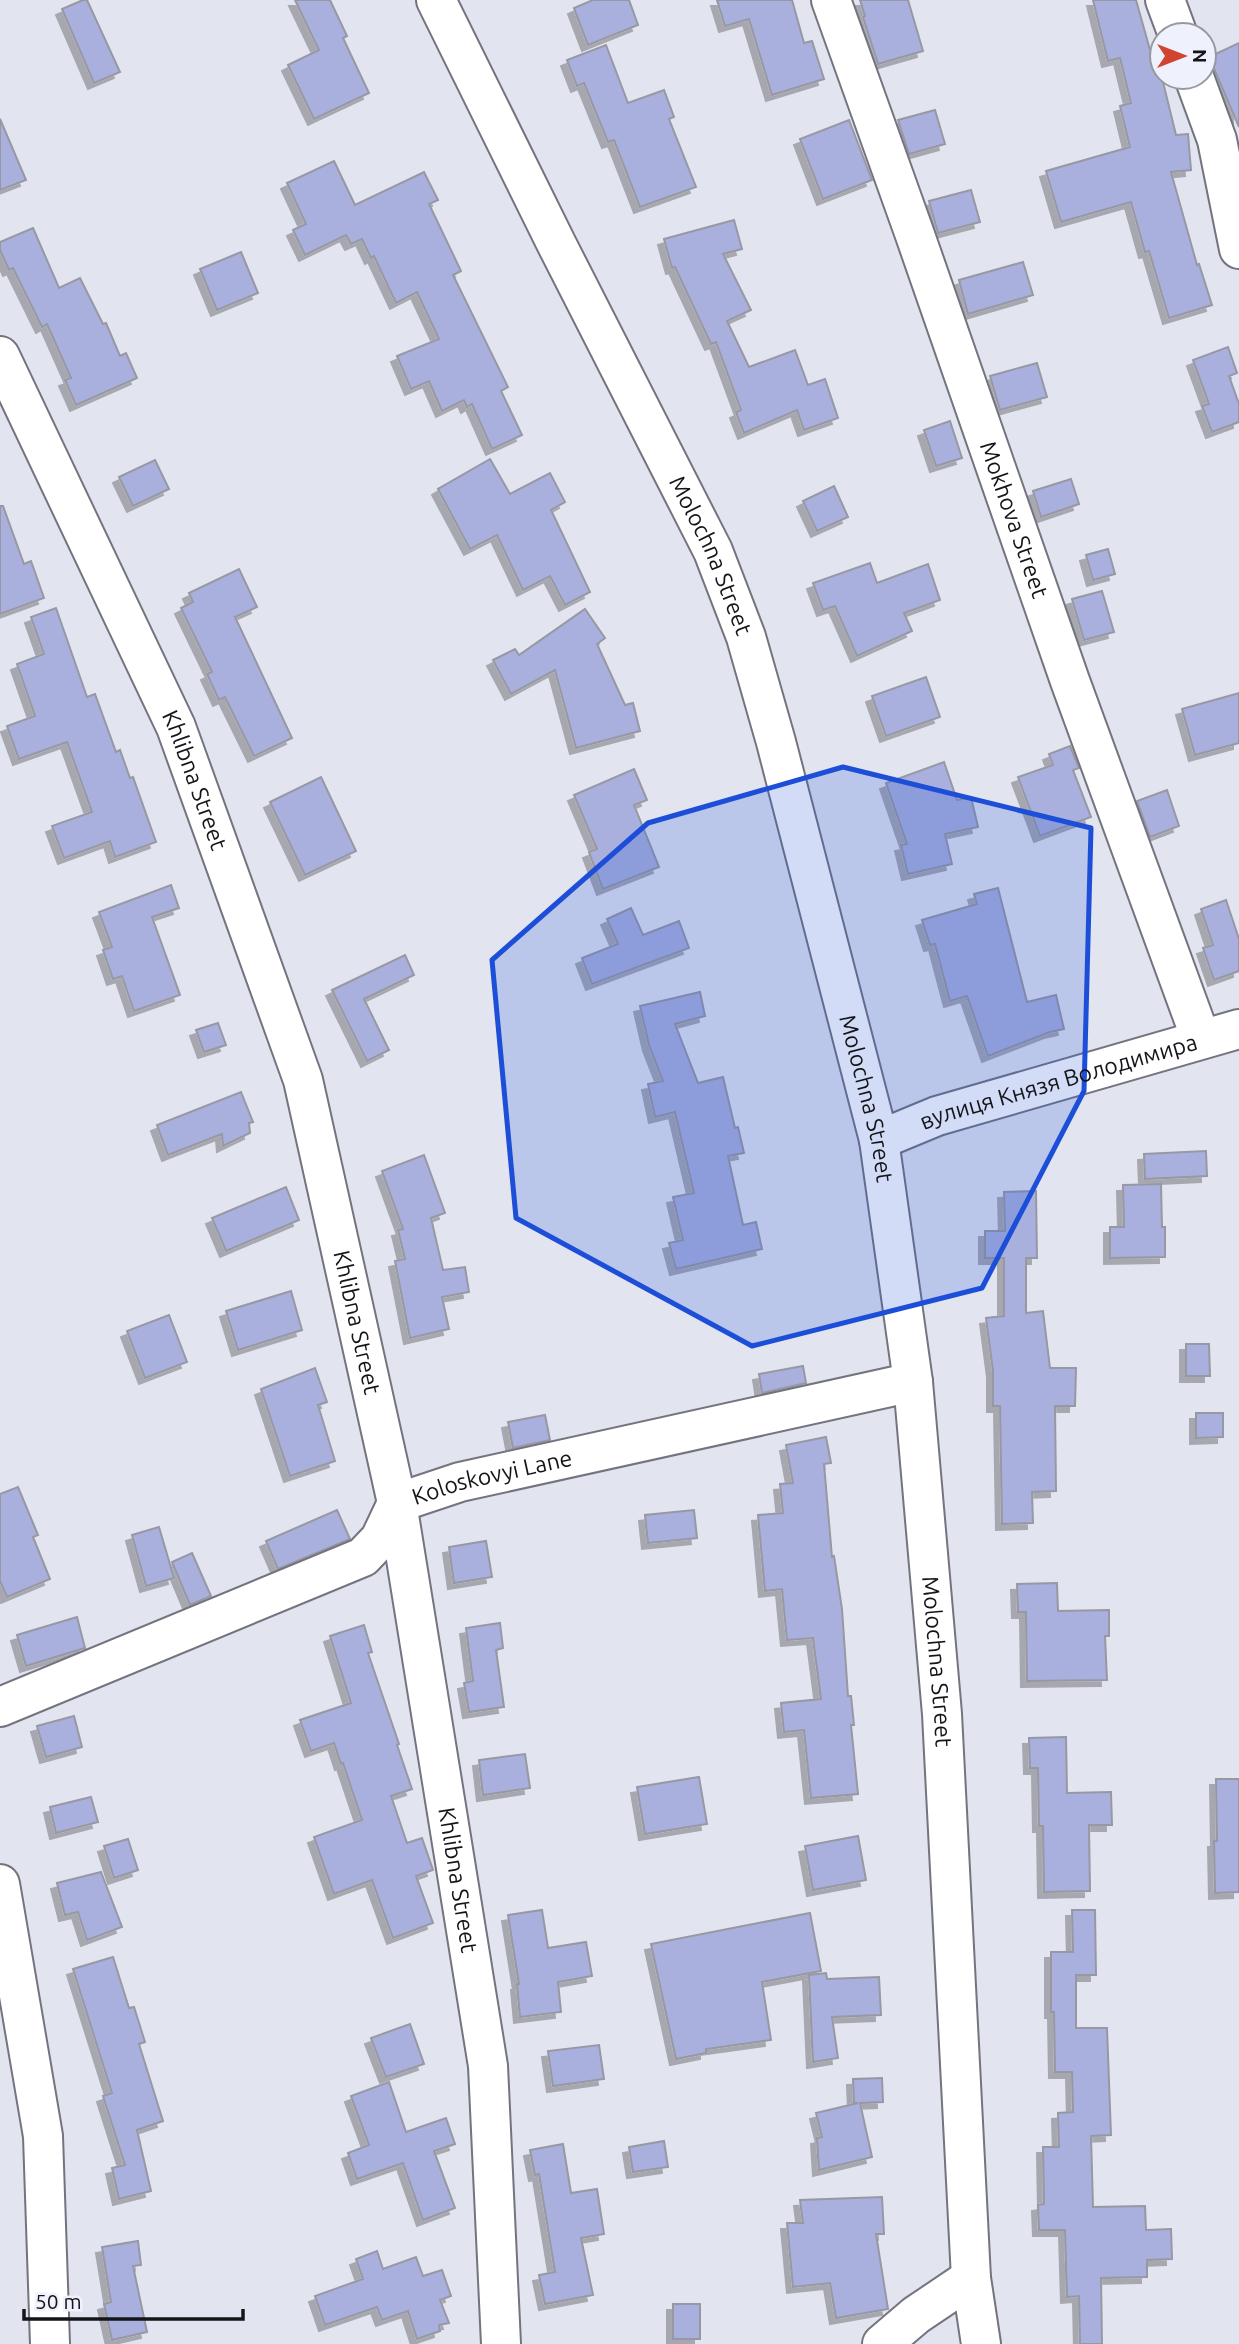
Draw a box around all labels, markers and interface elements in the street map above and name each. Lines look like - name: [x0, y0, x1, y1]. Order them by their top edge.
- north arrow: [1148, 21, 1218, 91]
- text: N: [1189, 49, 1211, 63]
- street label: Mokhova Street: [976, 438, 1053, 601]
- street label: Molochna Street: [665, 472, 757, 638]
- street label: Khlibna Street: [158, 706, 232, 853]
- street label: Molochna Street: [835, 1012, 898, 1184]
- street label: вулиця Князя Володимира: [916, 1029, 1200, 1134]
- street label: Khlibna Street: [329, 1248, 385, 1397]
- street label: Koloskovyi Lane: [409, 1445, 574, 1509]
- street label: Molochna Street: [918, 1575, 957, 1747]
- street label: Khlibna Street: [434, 1805, 482, 1954]
- scale bar: [24, 2278, 243, 2322]
- text: 50 m: [35, 2289, 82, 2313]

